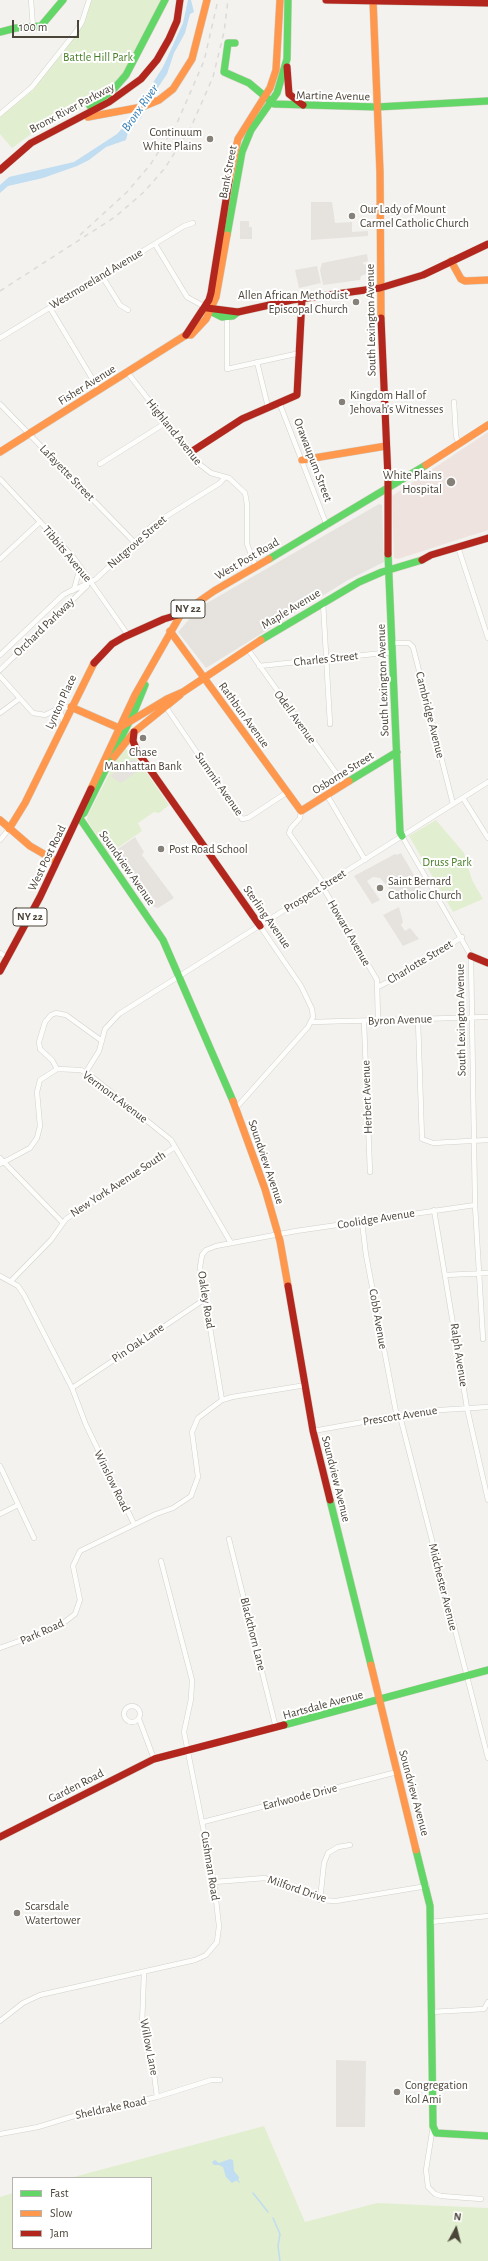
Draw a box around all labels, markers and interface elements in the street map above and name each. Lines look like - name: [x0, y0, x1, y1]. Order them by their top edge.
- scale bar: [14, 12, 81, 38]
- text: 100 m: [19, 21, 47, 33]
- park label: Battle Hill Park: [63, 50, 133, 64]
- street label: Bronx River Parkway: [27, 80, 117, 136]
- water label: Bronx River: [118, 82, 162, 134]
- street label: Martine Avenue: [296, 88, 370, 104]
- place label: Continuum White Plains: [143, 125, 202, 153]
- marker: Continuum White Plains: [205, 134, 215, 144]
- street label: Bank Street: [216, 144, 240, 200]
- place label: Our Lady of Mount Carmel Catholic Church: [360, 202, 469, 230]
- marker: Our Lady of Mount Carmel Catholic Church: [347, 211, 357, 221]
- street label: Westmoreland Avenue: [47, 245, 145, 313]
- street label: South Lexington Avenue: [363, 264, 379, 376]
- place label: Allen African Methodist Episcopal Church: [238, 288, 348, 316]
- marker: Allen African Methodist Episcopal Church: [351, 297, 361, 307]
- street label: Fisher Avenue: [56, 362, 118, 408]
- place label: Kingdom Hall of Jehovah’s Witnesses: [350, 388, 443, 416]
- street label: Highland Avenue: [143, 396, 205, 468]
- marker: Kingdom Hall of Jehovah’s Witnesses: [337, 397, 347, 407]
- street label: Orawaupum Street: [290, 416, 336, 504]
- street label: Lafayette Street: [36, 442, 98, 504]
- place label: White Plains Hospital: [383, 468, 442, 496]
- marker: White Plains Hospital: [445, 476, 457, 488]
- street label: Nutgrove Street: [104, 512, 170, 572]
- street label: Tibbits Avenue: [39, 523, 95, 585]
- street label: West Post Road: [212, 535, 282, 583]
- street label: Maple Avenue: [259, 586, 323, 632]
- street label: Orchard Parkway: [11, 594, 77, 660]
- road number: NY 22: [171, 600, 205, 618]
- street label: South Lexington Avenue: [374, 623, 392, 737]
- street label: Charles Street: [293, 648, 359, 670]
- street label: Cambridge Avenue: [412, 670, 448, 760]
- street label: Lynton Place: [42, 672, 80, 732]
- street label: Rathbun Avenue: [215, 679, 273, 751]
- street label: Odell Avenue: [271, 688, 319, 746]
- marker: Chase Manhattan Bank: [138, 733, 148, 743]
- place label: Chase Manhattan Bank: [104, 745, 182, 773]
- street label: Osborne Street: [310, 748, 376, 798]
- street label: Summit Avenue: [192, 749, 246, 819]
- street label: West Post Road: [25, 823, 69, 893]
- street label: Soundview Avenue: [96, 828, 158, 908]
- place label: Post Road School: [169, 842, 248, 856]
- marker: Post Road School: [156, 844, 166, 854]
- park label: Druss Park: [422, 855, 472, 869]
- street label: Prospect Street: [281, 866, 349, 916]
- place label: Saint Bernard Catholic Church: [388, 874, 461, 902]
- street label: Sterling Avenue: [240, 883, 294, 951]
- marker: Saint Bernard Catholic Church: [375, 883, 385, 893]
- street label: Howard Avenue: [324, 897, 374, 969]
- road number: NY 22: [13, 908, 47, 926]
- street label: Charlotte Street: [385, 937, 455, 987]
- street label: South Lexington Avenue: [453, 964, 469, 1076]
- street label: Byron Avenue: [368, 1012, 432, 1028]
- street label: Herbert Avenue: [359, 1060, 375, 1134]
- street label: Vermont Avenue: [80, 1068, 150, 1126]
- street label: Soundview Avenue: [245, 1118, 287, 1206]
- street label: New York Avenue South: [68, 1148, 168, 1220]
- street label: Coolidge Avenue: [336, 1206, 416, 1232]
- street label: Oakley Road: [194, 1270, 218, 1330]
- street label: Cobb Avenue: [366, 1288, 390, 1350]
- street label: Pin Oak Lane: [109, 1320, 167, 1366]
- street label: Ralph Avenue: [447, 1322, 471, 1388]
- street label: Prescott Avenue: [362, 1403, 438, 1429]
- street label: Soundview Avenue: [318, 1434, 354, 1524]
- street label: Winslow Road: [91, 1448, 133, 1514]
- street label: Midchester Avenue: [425, 1542, 461, 1632]
- street label: Blackthorn Lane: [237, 1596, 269, 1672]
- street label: Park Road: [18, 1616, 66, 1648]
- street label: Hartsdale Avenue: [281, 1687, 365, 1723]
- street label: Soundview Avenue: [396, 1749, 432, 1837]
- street label: Garden Road: [46, 1766, 106, 1806]
- street label: Earlwoode Drive: [261, 1781, 339, 1813]
- street label: Cushman Road: [197, 1830, 223, 1902]
- street label: Milford Drive: [266, 1872, 328, 1906]
- place label: Scarsdale Watertower: [25, 1899, 80, 1927]
- marker: Scarsdale Watertower: [12, 1908, 22, 1918]
- street label: Willow Lane: [136, 2017, 162, 2077]
- place label: Congregation Kol Ami: [405, 2078, 468, 2106]
- marker: Congregation Kol Ami: [392, 2087, 402, 2097]
- street label: Sheldrake Road: [74, 2093, 148, 2123]
- legend: [12, 2177, 152, 2249]
- text: Fast: [50, 2187, 69, 2199]
- text: Slow: [50, 2207, 72, 2219]
- north arrow: [436, 2209, 476, 2249]
- text: N: [453, 2211, 462, 2223]
- text: Jam: [50, 2227, 69, 2239]

